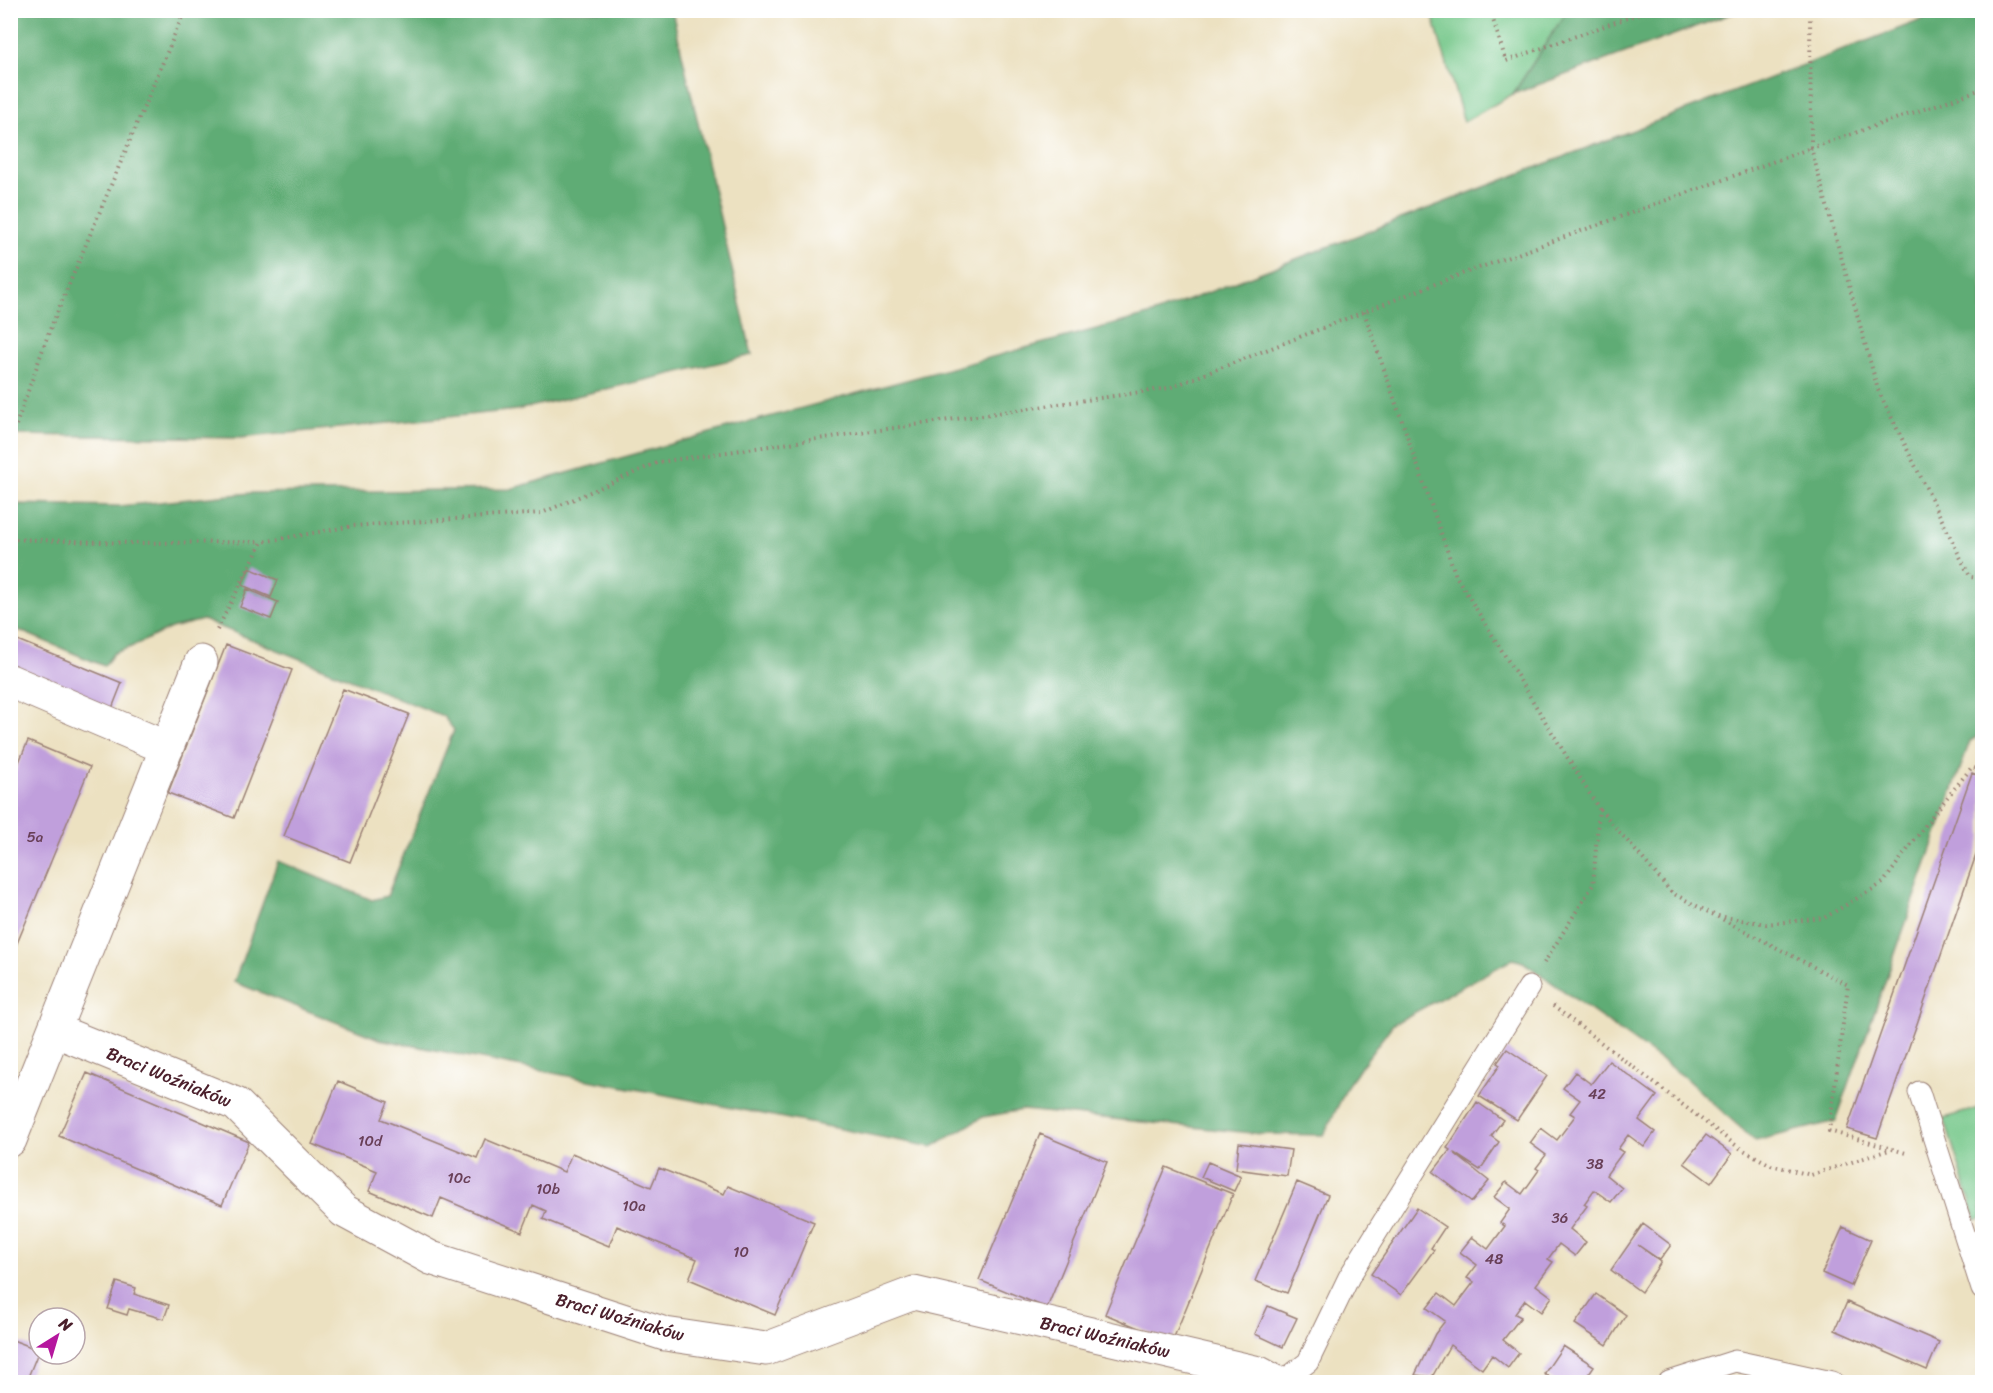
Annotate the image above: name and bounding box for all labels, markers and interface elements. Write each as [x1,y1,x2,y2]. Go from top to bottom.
house number: 5a [27,824,44,850]
street label: Braci Woźniaków [101,1037,237,1117]
house number: 42 [1588,1081,1606,1107]
house number: 10d [358,1128,383,1154]
house number: 38 [1586,1151,1604,1177]
house number: 10c [447,1165,471,1191]
house number: 10b [536,1176,560,1202]
house number: 10a [622,1193,646,1219]
house number: 36 [1552,1205,1568,1231]
house number: 10 [733,1239,749,1265]
house number: 48 [1485,1246,1503,1272]
street label: Braci Woźniaków [552,1283,689,1351]
north arrow [27,1306,87,1366]
street label: Braci Woźniaków [1037,1306,1174,1368]
text: N [52,1309,80,1340]

